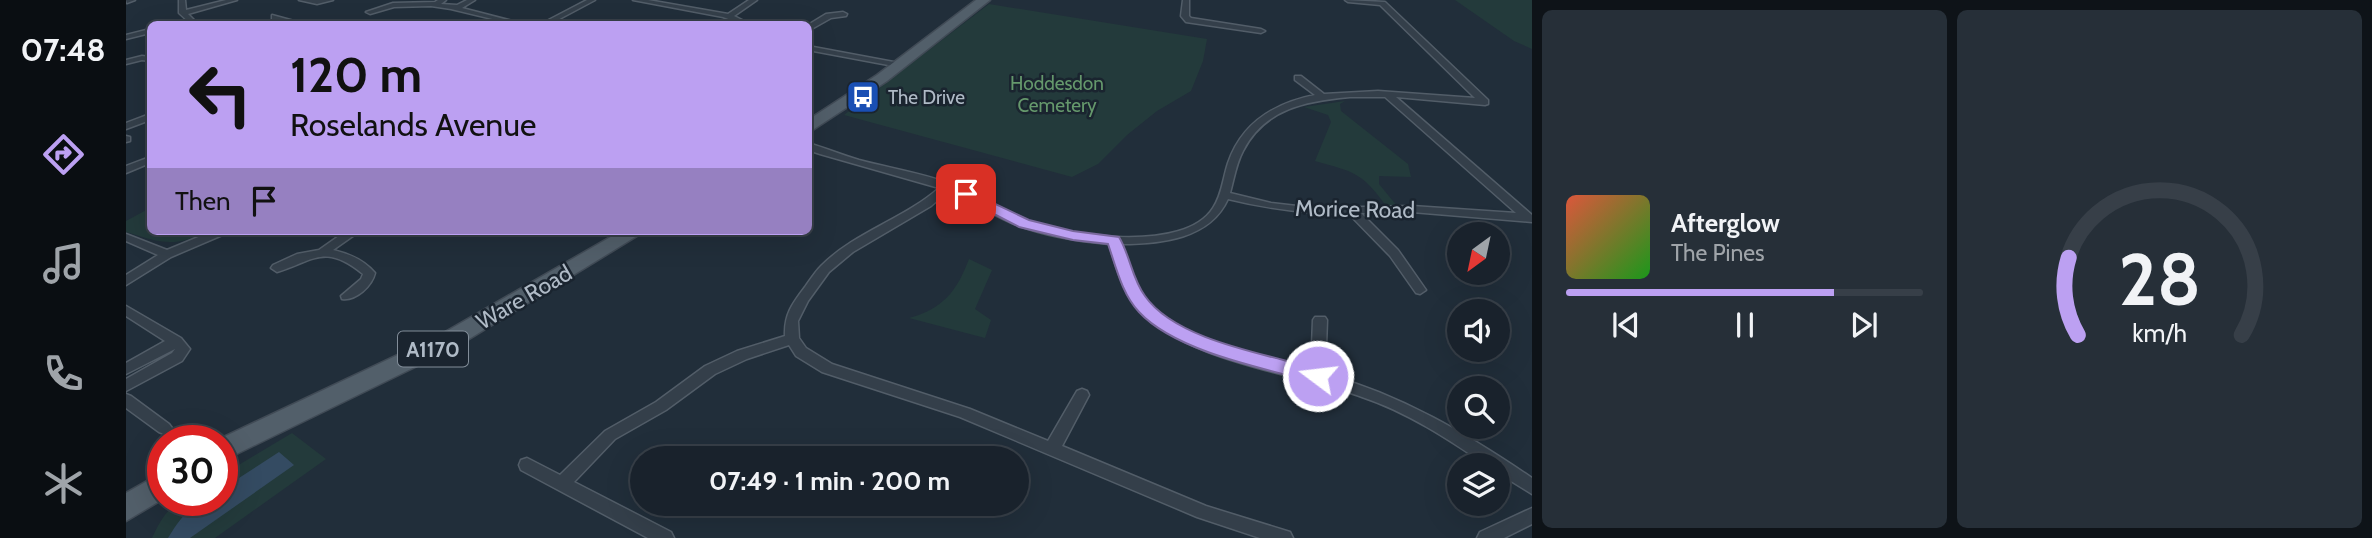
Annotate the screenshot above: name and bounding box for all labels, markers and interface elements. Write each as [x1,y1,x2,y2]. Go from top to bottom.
text: 07:48 [20,30,106,69]
text: 120 m [290,45,422,104]
icon: left [175,49,266,140]
park label: Hoddesdon Cemetery [1010,72,1104,117]
bus stop icon: The Drive [844,78,882,116]
place label: The Drive [888,86,965,109]
text: Roselands Avenue [290,105,536,144]
icon: directions [39,130,88,179]
pin [936,164,996,224]
icon: arrive [947,175,985,213]
icon: arrive [245,182,283,220]
text: Then [175,185,231,217]
street label: Morice Road [1295,194,1415,224]
text: Afterglow [1671,207,1780,239]
north arrow [1447,222,1510,285]
map controls [1447,222,1510,516]
text: 28 [2118,235,2201,323]
icon: music [39,239,88,288]
text: The Pines [1671,239,1765,267]
street label: Ware Road [471,258,577,336]
button: sound [1447,299,1510,362]
icon: previous [1607,306,1645,344]
icon: pause [1726,306,1764,344]
icon: next [1845,306,1883,344]
text: km/h [2132,318,2187,348]
road number: A1170 [398,332,468,366]
position arrow [1281,339,1355,413]
icon: phone [39,349,88,398]
button: search [1447,376,1510,439]
speed limit sign: 30 [147,425,238,516]
button: layers [1447,453,1510,516]
icon: climate [39,459,88,508]
text: 07:49 · 1 min · 200 m [709,465,950,497]

